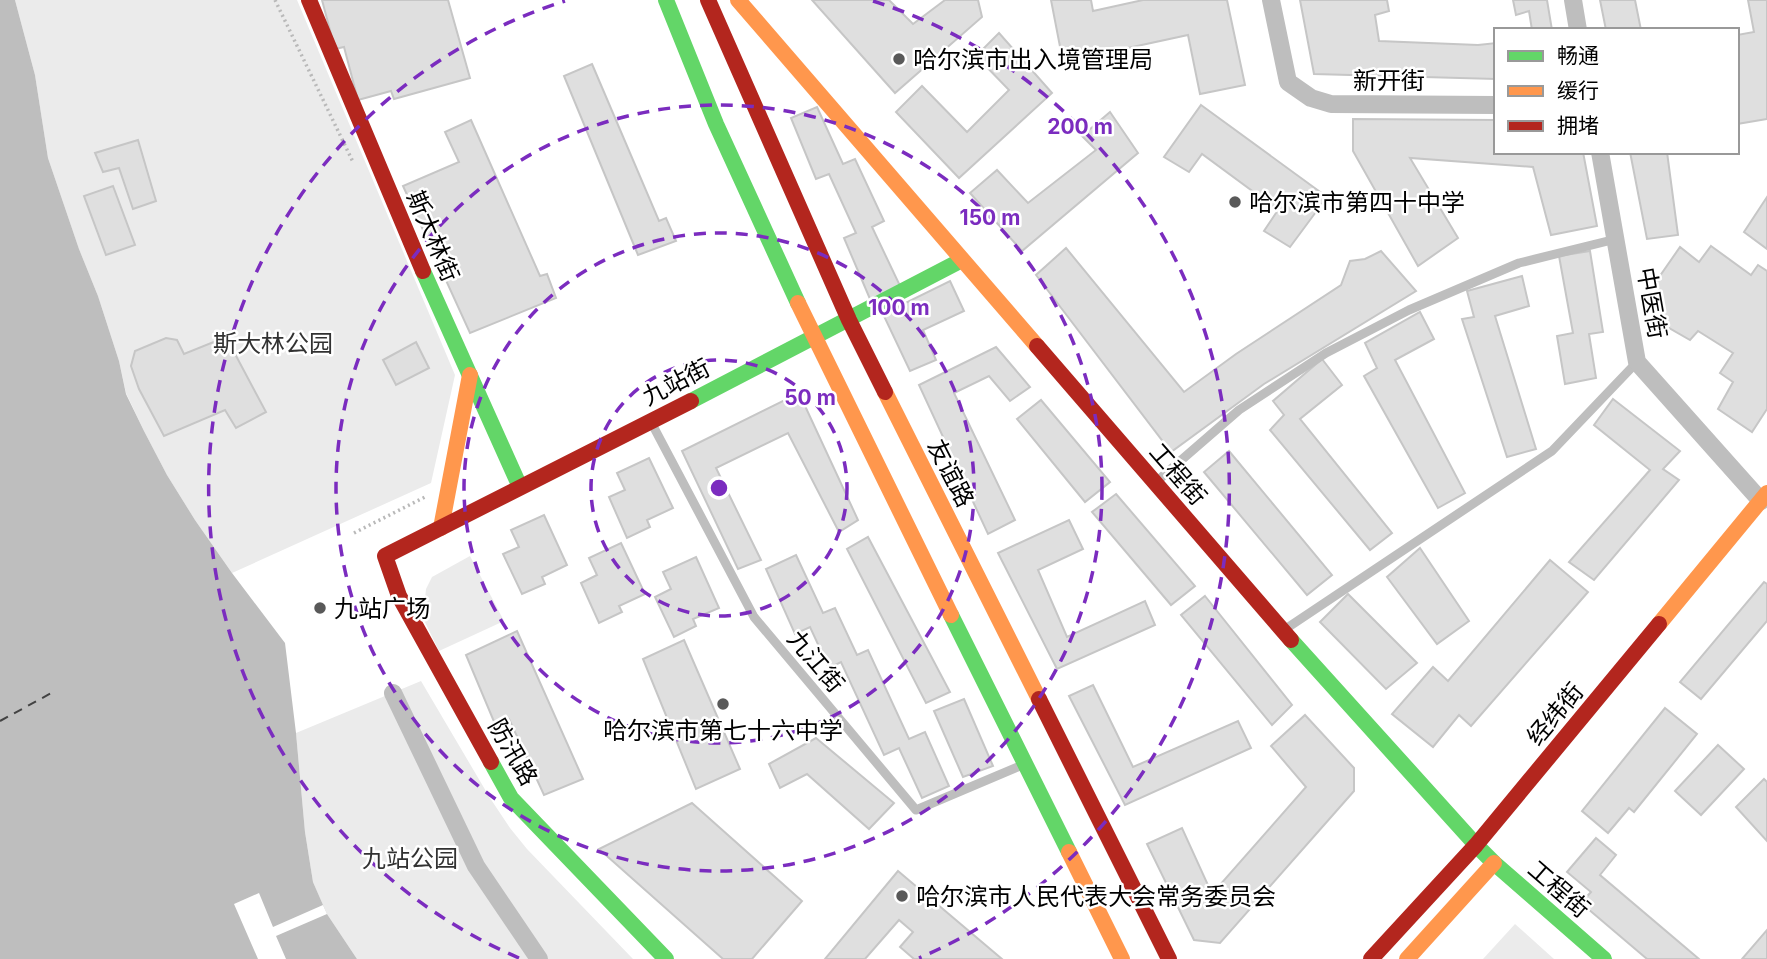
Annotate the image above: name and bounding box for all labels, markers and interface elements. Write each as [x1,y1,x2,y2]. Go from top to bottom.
legend [1494,28,1739,154]
text: 畅通 [1557,43,1599,68]
place label: 哈尔滨市出入境管理局 [913,45,1153,74]
marker: 哈尔滨市出入境管理局 [891,51,907,67]
street label: 新开街 [1353,66,1425,95]
text: 缓行 [1557,78,1599,103]
text: 拥堵 [1557,113,1599,138]
text: 200 m [1047,114,1113,139]
street label: 斯大林街 [401,186,465,286]
place label: 哈尔滨市第四十中学 [1249,188,1465,217]
marker: 哈尔滨市第四十中学 [1227,194,1243,210]
text: 150 m [960,205,1020,230]
street label: 中医街 [1631,265,1673,341]
text: 100 m [868,295,930,320]
park label: 斯大林公园 [213,329,333,358]
street label: 九站街 [637,353,715,411]
text: 50 m [784,385,836,410]
street label: 友谊路 [922,434,980,512]
street label: 工程街 [1143,437,1213,511]
centre of rings [707,476,731,500]
place label: 九站广场 [334,594,430,623]
marker: 九站广场 [312,600,328,616]
street label: 九江街 [782,624,850,698]
street label: 经纬街 [1521,677,1589,751]
marker: 哈尔滨市第七十六中学 [715,696,731,712]
street label: 防汛路 [482,714,544,790]
place label: 哈尔滨市第七十六中学 [603,716,843,745]
park label: 九站公园 [362,844,458,873]
street label: 工程街 [1522,854,1596,924]
place label: 哈尔滨市人民代表大会常务委员会 [916,882,1276,911]
marker: 哈尔滨市人民代表大会常务委员会 [894,888,910,904]

